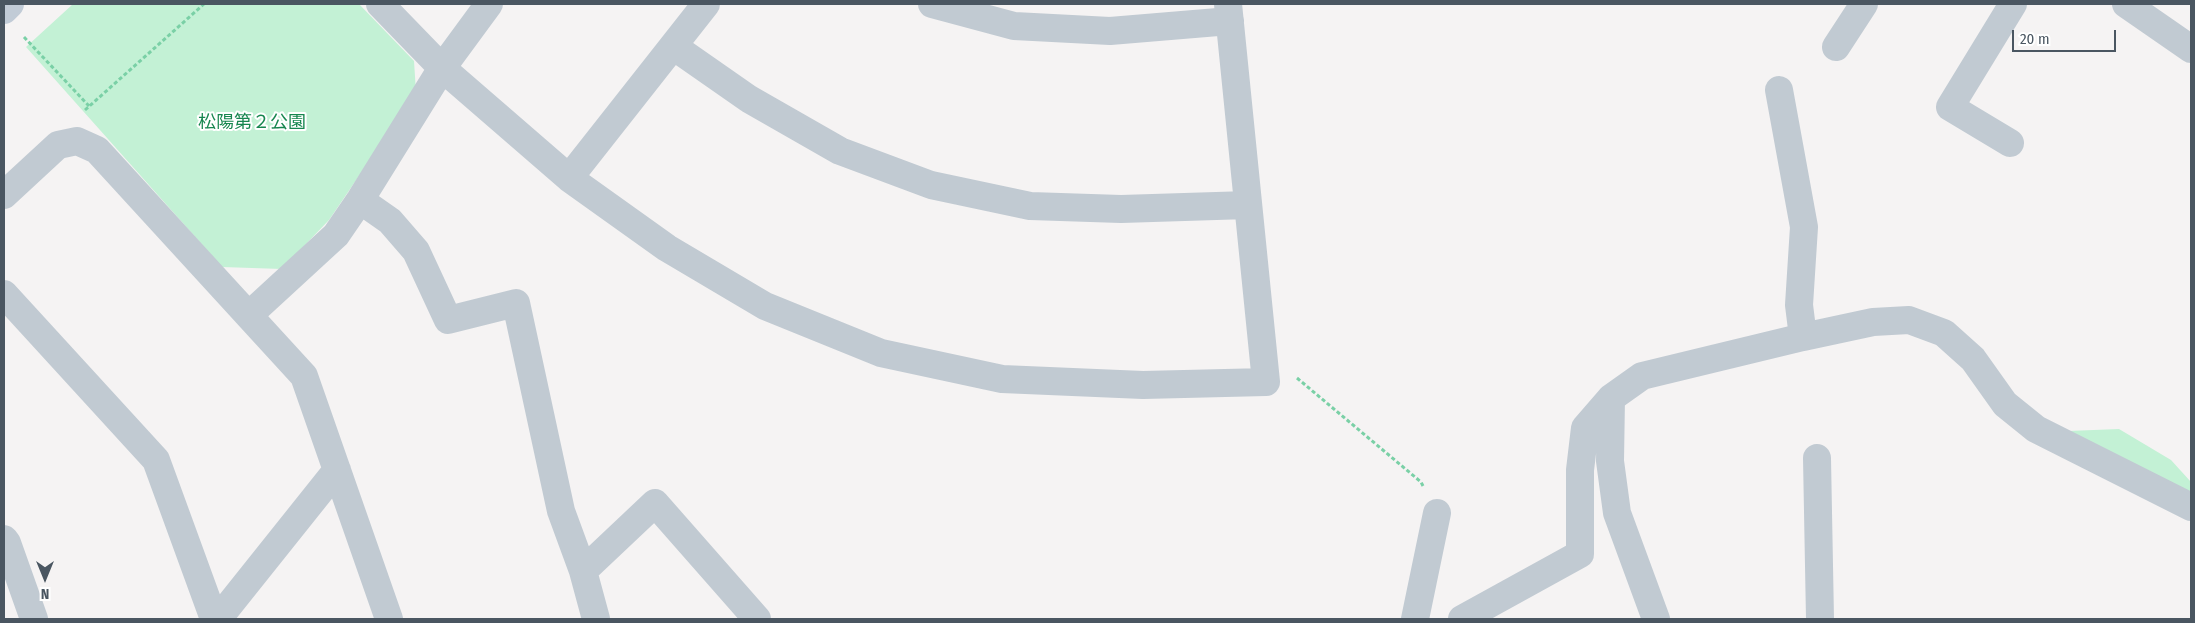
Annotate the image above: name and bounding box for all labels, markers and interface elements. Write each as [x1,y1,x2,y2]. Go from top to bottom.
scale bar [2015,20,2119,52]
text: 20 m [2020,30,2050,48]
park label: 松陽第２公園 [198,112,306,134]
north arrow [20,553,70,603]
text: N [41,585,49,602]

